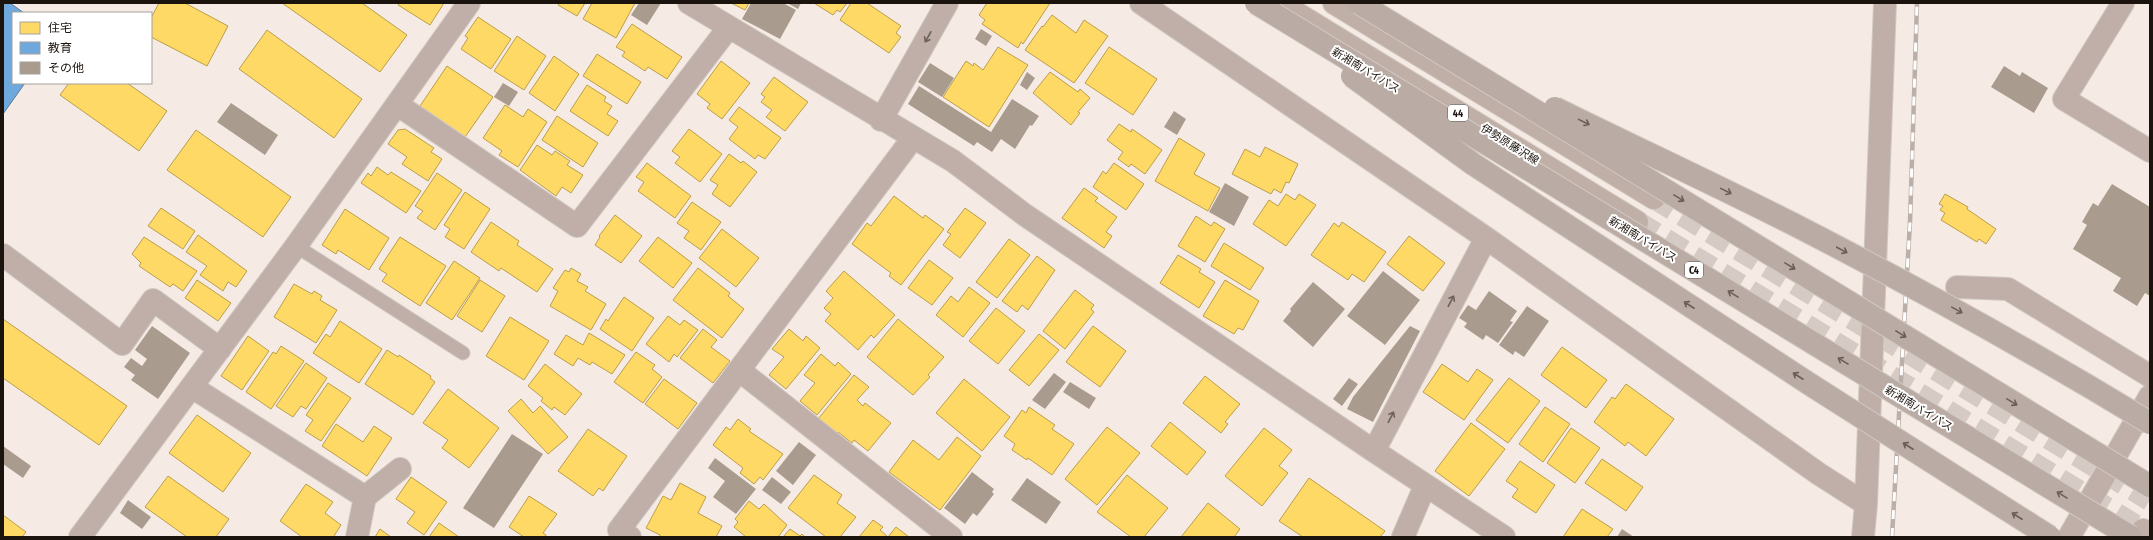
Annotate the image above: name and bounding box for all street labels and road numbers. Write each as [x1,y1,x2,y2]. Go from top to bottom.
street label: 新湘南バイパス [1329,45,1402,96]
road number: 44 [1448,105,1468,121]
street label: 伊勢原藤沢線 [1478,121,1541,167]
street label: 新湘南バイパス [1606,214,1679,265]
road number: C4 [1685,262,1703,278]
street label: 新湘南バイパス [1882,383,1955,434]

